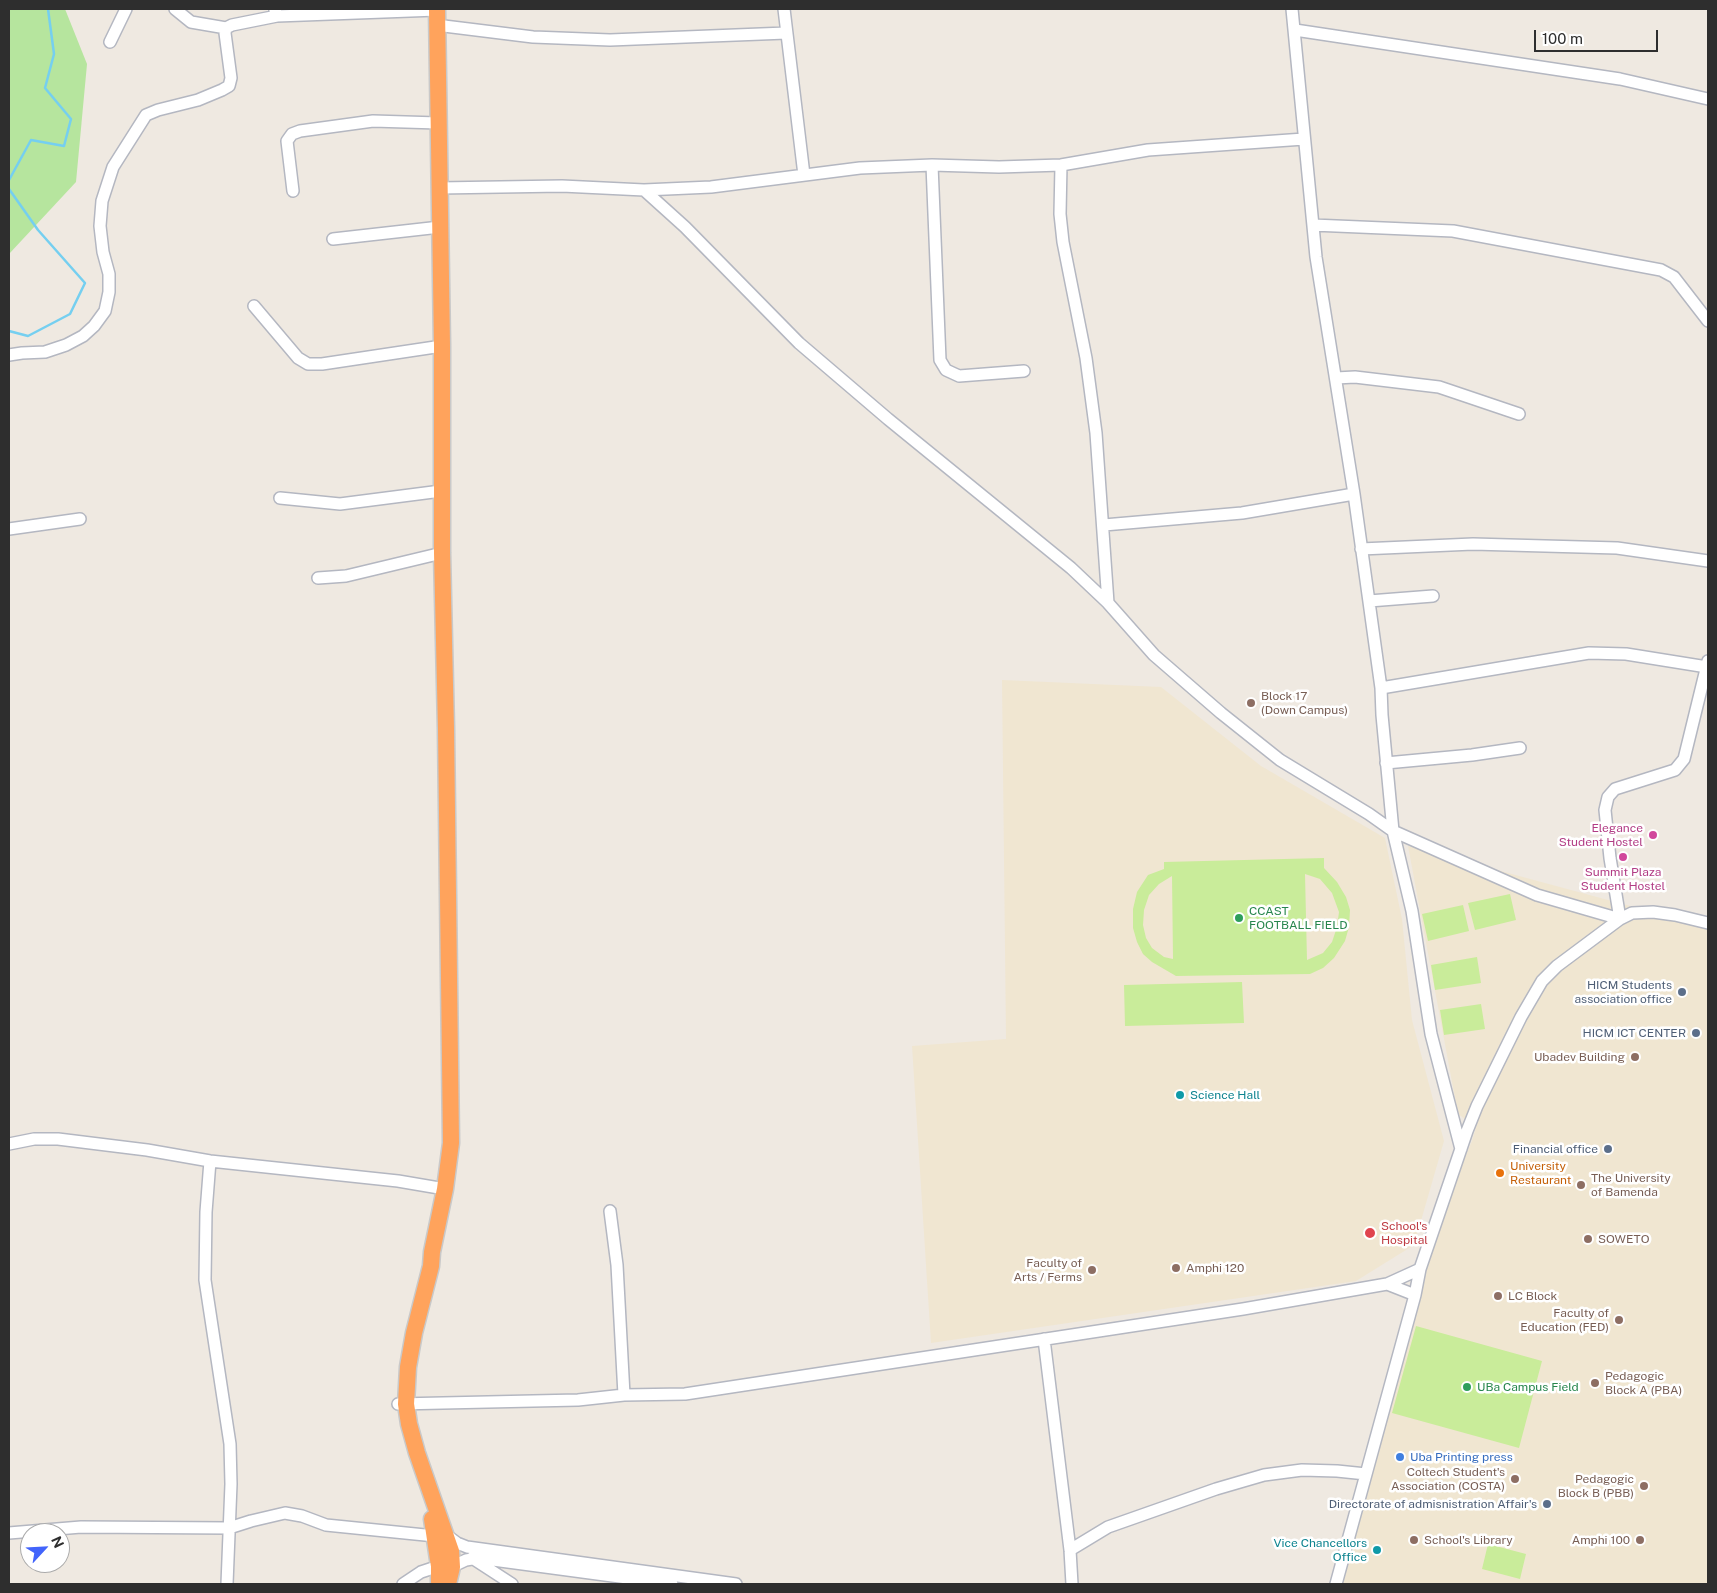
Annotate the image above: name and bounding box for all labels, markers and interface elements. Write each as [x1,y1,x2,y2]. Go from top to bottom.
scale bar [1537,20,1661,52]
text: 100 m [1542,30,1583,47]
place label: Block 17 (Down Campus) [1261,689,1348,717]
marker: Block 17 (Down Campus) [1245,697,1257,709]
place label: Elegance Student Hostel [1559,821,1643,849]
marker: Elegance Student Hostel [1647,829,1659,841]
marker: Summit Plaza Student Hostel [1617,851,1629,863]
place label: Summit Plaza Student Hostel [1581,865,1665,893]
place label: CCAST FOOTBALL FIELD [1249,904,1348,932]
marker: CCAST FOOTBALL FIELD [1233,912,1245,924]
place label: HICM Students association office [1575,978,1672,1006]
marker: HICM Students association office [1676,986,1688,998]
place label: HICM ICT CENTER [1583,1026,1686,1040]
marker: HICM ICT CENTER [1690,1027,1702,1039]
place label: Ubadev Building [1534,1050,1625,1064]
marker: Ubadev Building [1629,1051,1641,1063]
place label: Science Hall [1190,1088,1260,1102]
marker: Science Hall [1174,1089,1186,1101]
place label: Financial office [1513,1142,1598,1156]
marker: Financial office [1602,1143,1614,1155]
place label: University Restaurant [1510,1159,1571,1187]
marker: University Restaurant [1494,1167,1506,1179]
place label: The University of Bamenda [1591,1171,1671,1199]
marker: The University of Bamenda [1575,1179,1587,1191]
place label: School's Hospital [1381,1219,1428,1247]
marker: School's Hospital [1363,1226,1377,1240]
place label: SOWETO [1598,1232,1649,1246]
marker: SOWETO [1582,1233,1594,1245]
place label: Faculty of Arts / Ferms [1013,1256,1082,1284]
place label: Amphi 120 [1186,1261,1244,1275]
marker: Amphi 120 [1170,1262,1182,1274]
marker: Faculty of Arts / Ferms [1086,1264,1098,1276]
place label: LC Block [1508,1289,1557,1303]
marker: LC Block [1492,1290,1504,1302]
place label: Faculty of Education (FED) [1520,1306,1609,1334]
marker: Faculty of Education (FED) [1613,1314,1625,1326]
place label: Pedagogic Block A (PBA) [1605,1369,1682,1397]
marker: Pedagogic Block A (PBA) [1589,1377,1601,1389]
place label: UBa Campus Field [1477,1380,1579,1394]
marker: UBa Campus Field [1461,1381,1473,1393]
place label: Uba Printing press [1410,1450,1513,1464]
marker: Uba Printing press [1394,1451,1406,1463]
place label: Coltech Student's Association (COSTA) [1391,1465,1505,1493]
place label: Pedagogic Block B (PBB) [1558,1472,1634,1500]
marker: Coltech Student's Association (COSTA) [1509,1473,1521,1485]
marker: Pedagogic Block B (PBB) [1638,1480,1650,1492]
place label: Directorate of admisnistration Affair's [1329,1497,1537,1511]
marker: Directorate of admisnistration Affair's [1541,1498,1553,1510]
north arrow [20,1523,70,1573]
place label: School's Library [1424,1533,1513,1547]
place label: Amphi 100 [1572,1533,1630,1547]
text: N [48,1534,67,1550]
marker: School's Library [1408,1534,1420,1546]
marker: Amphi 100 [1634,1534,1646,1546]
place label: Vice Chancellors Office [1273,1536,1367,1564]
marker: Vice Chancellors Office [1371,1544,1383,1556]

